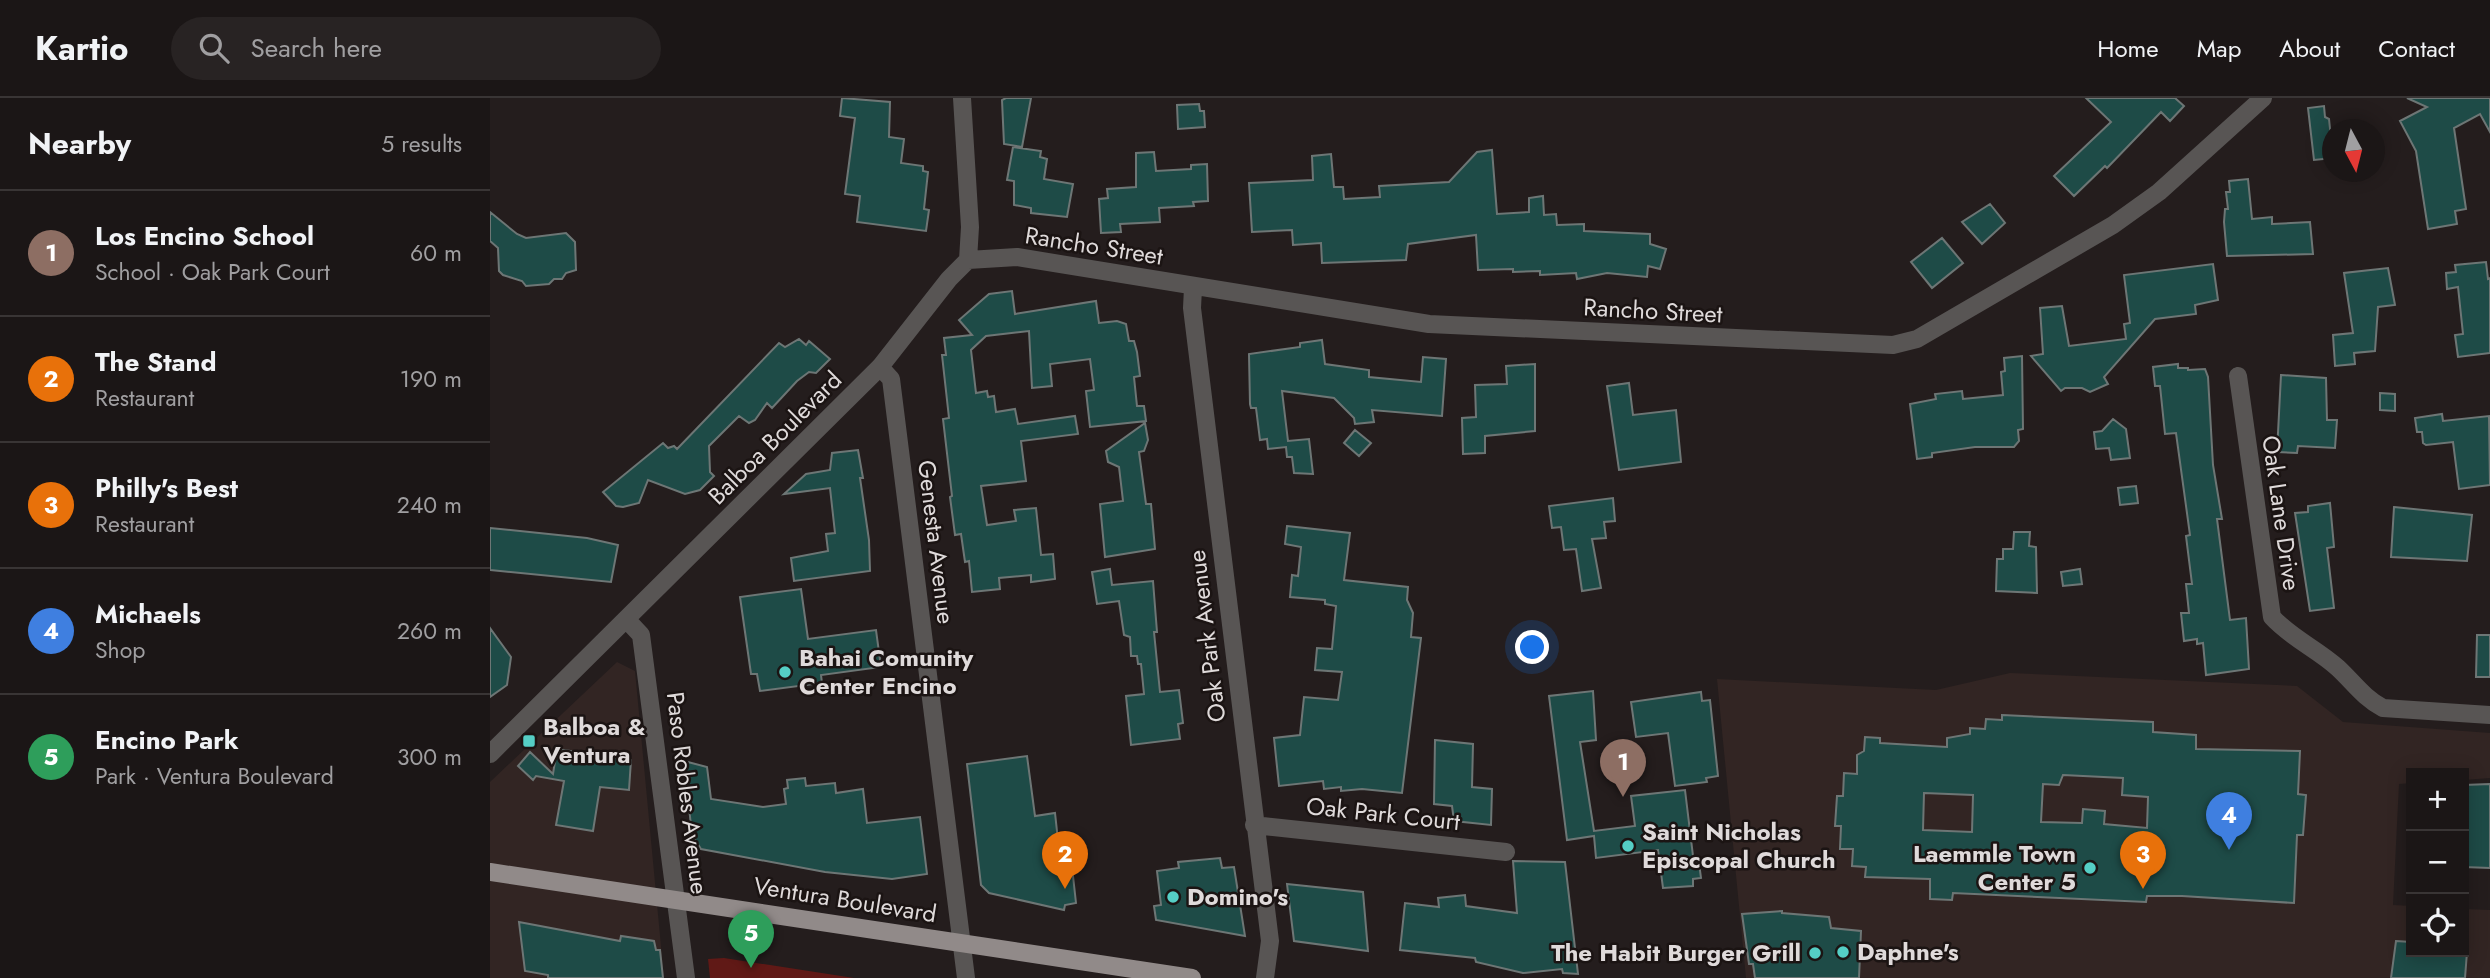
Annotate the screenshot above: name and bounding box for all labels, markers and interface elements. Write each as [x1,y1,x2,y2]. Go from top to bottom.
search box [171,17,661,80]
text: Kartio [35,25,129,72]
icon: search [195,29,233,67]
text: Search here [251,29,382,67]
text: Home [2097,31,2159,66]
text: Map [2197,31,2241,66]
text: About [2279,31,2340,66]
text: Contact [2378,31,2455,66]
north arrow [2322,119,2385,182]
text: Nearby [28,122,131,165]
text: 5 results [381,127,462,161]
text: Los Encino School [95,217,314,255]
street label: Rancho Street [1023,217,1166,274]
text: 1 [45,236,57,270]
text: 60 m [410,236,462,270]
text: School · Oak Park Court [95,255,330,289]
street label: Rancho Street [1583,289,1724,332]
text: The Stand [95,343,217,381]
text: 2 [43,362,59,396]
text: 190 m [400,362,462,396]
street label: Balboa Boulevard [700,363,849,512]
text: Restaurant [95,381,194,415]
street label: Oak Lane Drive [2253,433,2310,593]
street label: Genesta Avenue [909,458,964,626]
text: Philly's Best [95,469,238,507]
text: 3 [44,488,58,522]
text: 240 m [397,488,462,522]
text: Restaurant [95,507,194,541]
street label: Oak Park Avenue [1179,548,1234,724]
text: Michaels [95,595,201,633]
text: 4 [43,614,59,648]
text: 260 m [397,614,462,648]
your location [1515,630,1549,664]
text: Shop [95,633,145,667]
place label: Bahai Comunity Center Encino [799,640,974,703]
marker: Bahai Comunity Center Encino [777,664,793,680]
street label: Paso Robles Avenue [658,690,717,896]
place label: Balboa & Ventura [542,709,646,772]
text: Encino Park [95,721,239,759]
marker: Balboa & Ventura [521,733,537,749]
pin: 1 [1600,739,1646,797]
text: 5 [44,740,58,774]
text: 300 m [397,740,462,774]
text: Park · Ventura Boulevard [95,759,334,793]
map controls [2406,768,2469,957]
button: + [2406,768,2469,831]
street label: Oak Park Court [1304,788,1462,839]
pin: 4 [2206,792,2252,850]
place label: Saint Nicholas Episcopal Church [1642,814,1836,877]
pin: 2 [1042,831,1088,889]
pin: 3 [2120,831,2166,889]
button: − [2406,831,2469,894]
place label: Laemmle Town Center 5 [1913,836,2076,899]
marker: Saint Nicholas Episcopal Church [1620,838,1636,854]
marker: Laemmle Town Center 5 [2082,860,2098,876]
street label: Ventura Boulevard [751,868,939,931]
place label: Domino's [1187,879,1288,914]
marker: Domino's [1165,889,1181,905]
button: locate [2406,894,2469,957]
pin: 5 [728,910,774,968]
place label: Daphne's [1857,934,1959,969]
place label: The Habit Burger Grill [1551,935,1801,970]
marker: Daphne's [1835,944,1851,960]
marker: The Habit Burger Grill [1807,945,1823,961]

